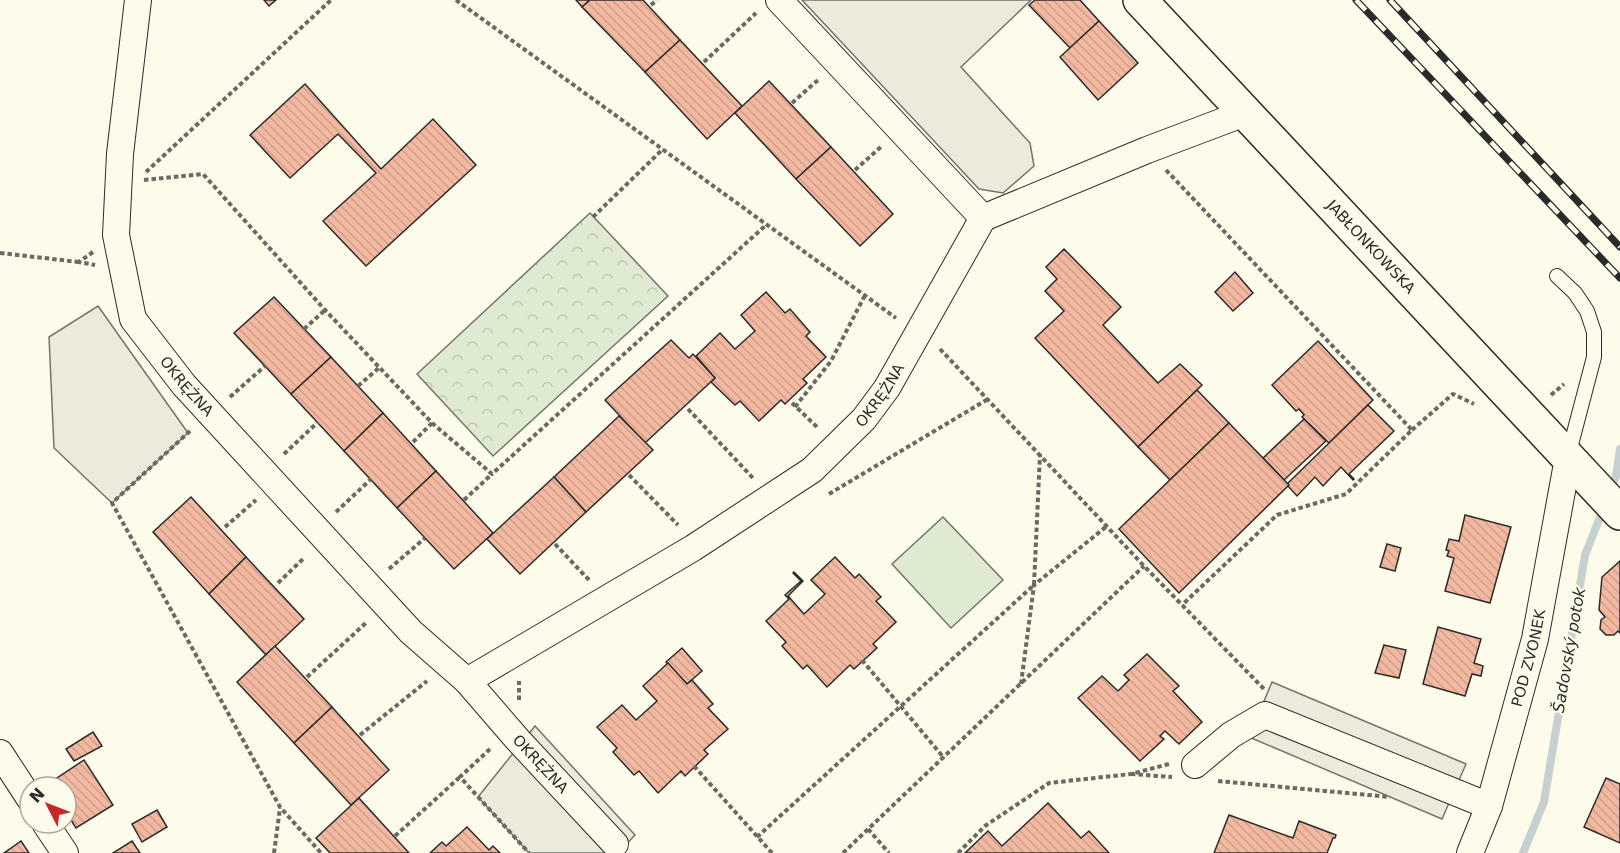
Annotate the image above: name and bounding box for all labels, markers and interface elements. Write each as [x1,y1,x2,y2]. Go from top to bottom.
street label: JABŁONKOWSKA [1322,196,1419,298]
street label: OKRĘŻNA [156,353,218,421]
street label: OKRĘŻNA [852,360,908,431]
water label: Šadovský potok [1549,585,1589,714]
street label: POD ZVONEK [1508,607,1549,709]
street label: OKRĘŻNA [509,731,573,798]
north arrow [18,775,78,835]
text: N [26,784,49,807]

